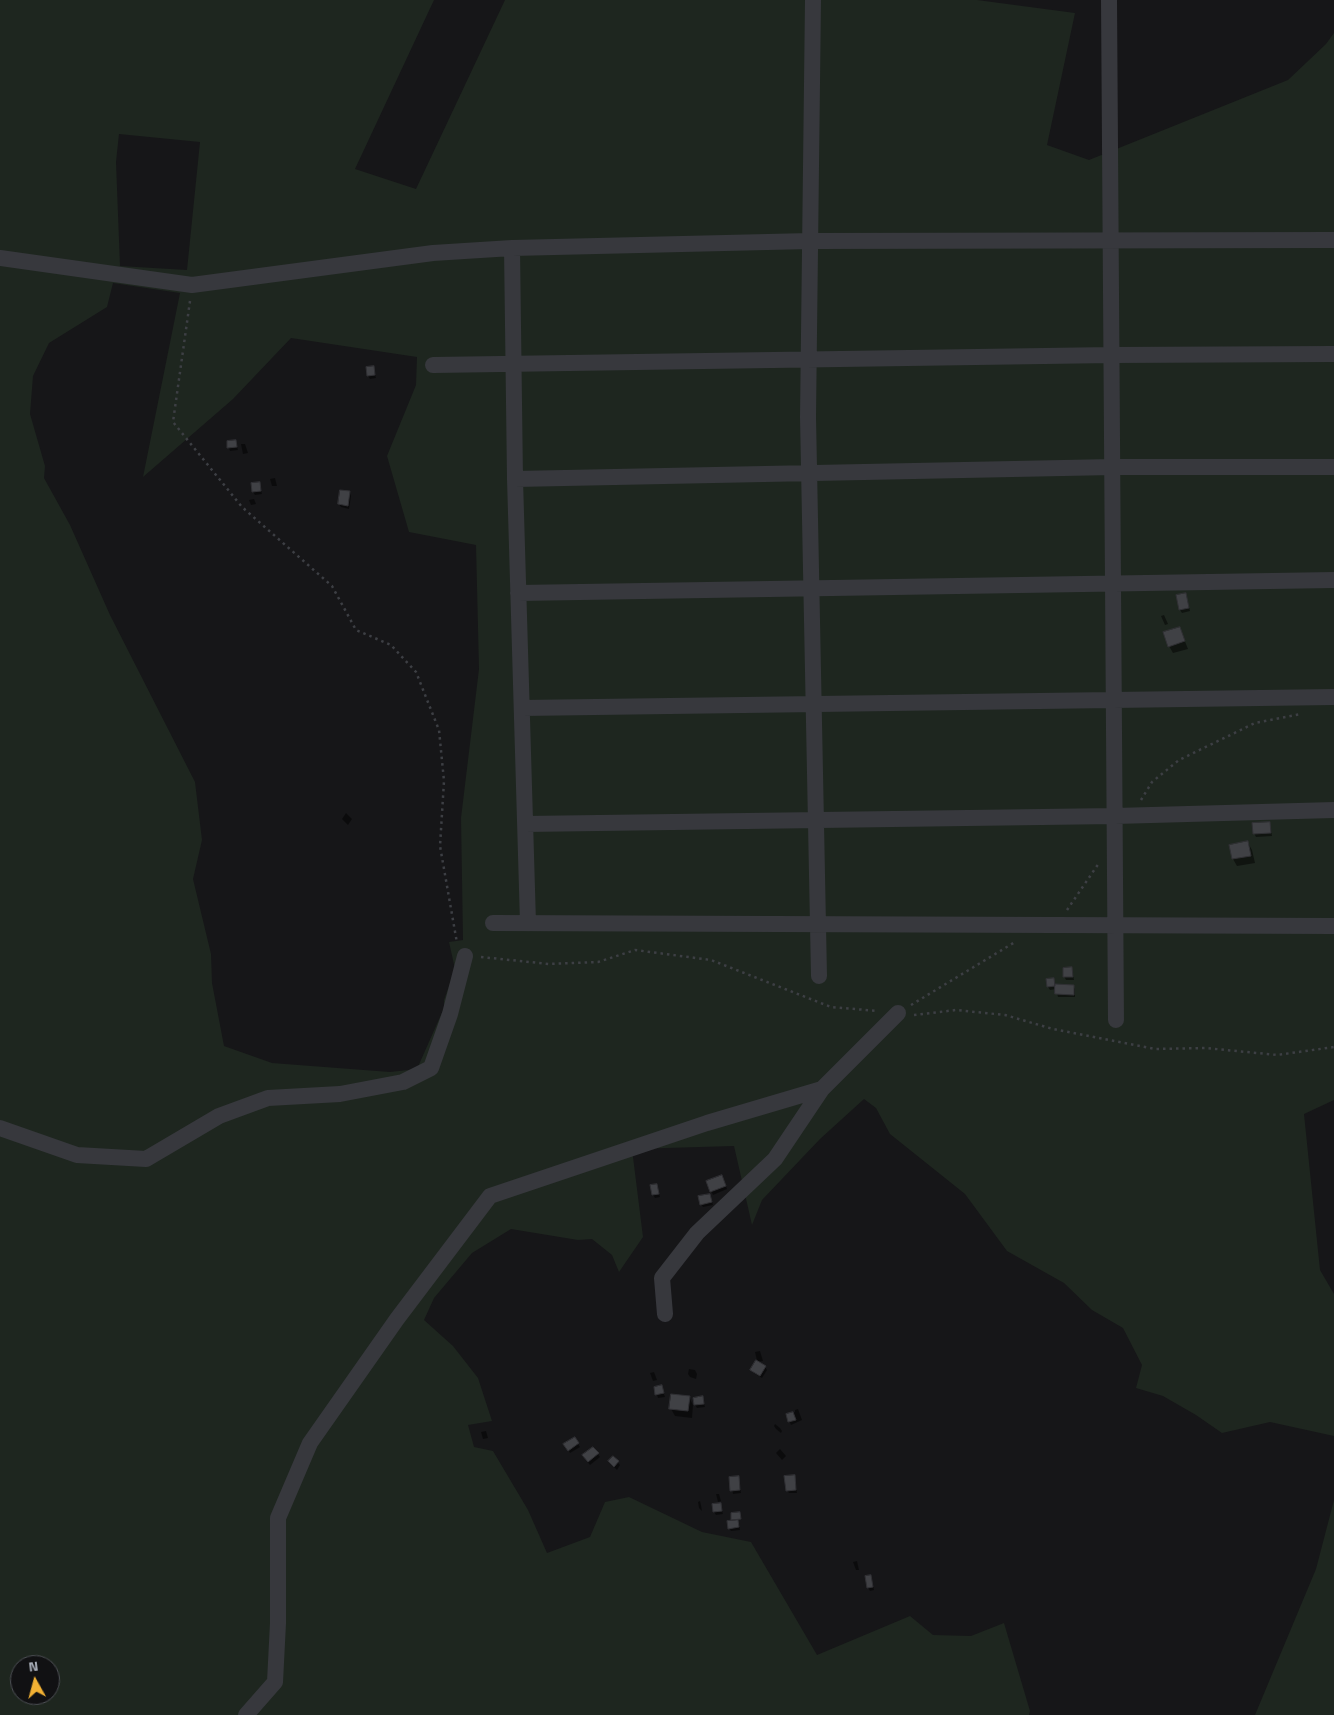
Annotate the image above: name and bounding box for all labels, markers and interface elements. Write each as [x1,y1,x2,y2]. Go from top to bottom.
north arrow [10,1655,60,1705]
text: N [27,1655,39,1677]

